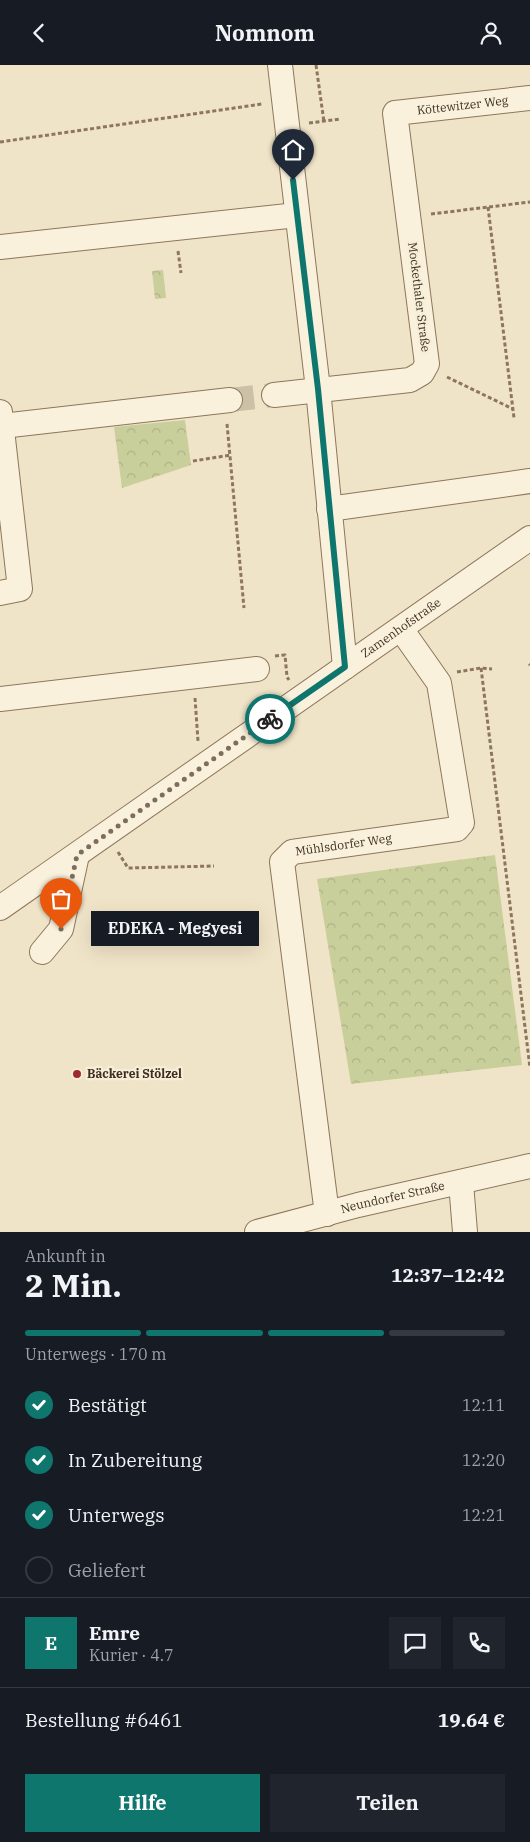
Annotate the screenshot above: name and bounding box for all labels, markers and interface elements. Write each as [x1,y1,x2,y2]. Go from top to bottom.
text: Nomnom [215,18,315,47]
icon: back [25,19,53,47]
icon: person [477,19,505,47]
street label: Köttewitzer Weg [416,92,509,118]
pin [272,129,314,180]
icon: home [279,136,307,164]
street label: Mockethaler Straße [405,241,434,353]
street label: Zamenhofstraße [358,595,444,661]
courier [245,694,295,744]
icon: bike [256,705,284,733]
street label: Mühlsdorfer Weg [294,830,393,858]
pin [40,878,82,929]
icon: bag [47,885,75,913]
callout: EDEKA - Megyesi [91,911,258,947]
text: EDEKA - Megyesi [108,918,242,938]
place label: Bäckerei Stölzel [87,1066,182,1081]
marker: Bäckerei Stölzel [71,1068,83,1080]
street label: Neundorfer Straße [339,1178,446,1216]
text: Ankunft in [25,1246,106,1266]
text: 12:37–12:42 [391,1263,505,1287]
text: 2 Min. [25,1264,122,1306]
text: Unterwegs · 170 m [25,1344,167,1364]
icon: check [25,1391,53,1419]
text: Bestätigt [68,1393,147,1417]
text: 12:11 [462,1395,505,1415]
icon: check [25,1446,53,1474]
text: In Zubereitung [68,1448,202,1472]
text: 12:20 [462,1450,505,1470]
icon: check [25,1501,53,1529]
text: Unterwegs [68,1503,164,1527]
text: 12:21 [462,1505,505,1525]
text: Geliefert [68,1558,146,1582]
button: chat [389,1617,441,1669]
button: phone [453,1617,505,1669]
text: Emre [89,1621,140,1645]
text: E [45,1631,57,1655]
text: Kurier · 4.7 [89,1645,174,1665]
text: Bestellung #6461 [25,1708,183,1732]
text: 19.64 € [438,1708,505,1732]
button: Hilfe [25,1774,260,1832]
button: Teilen [270,1774,505,1832]

